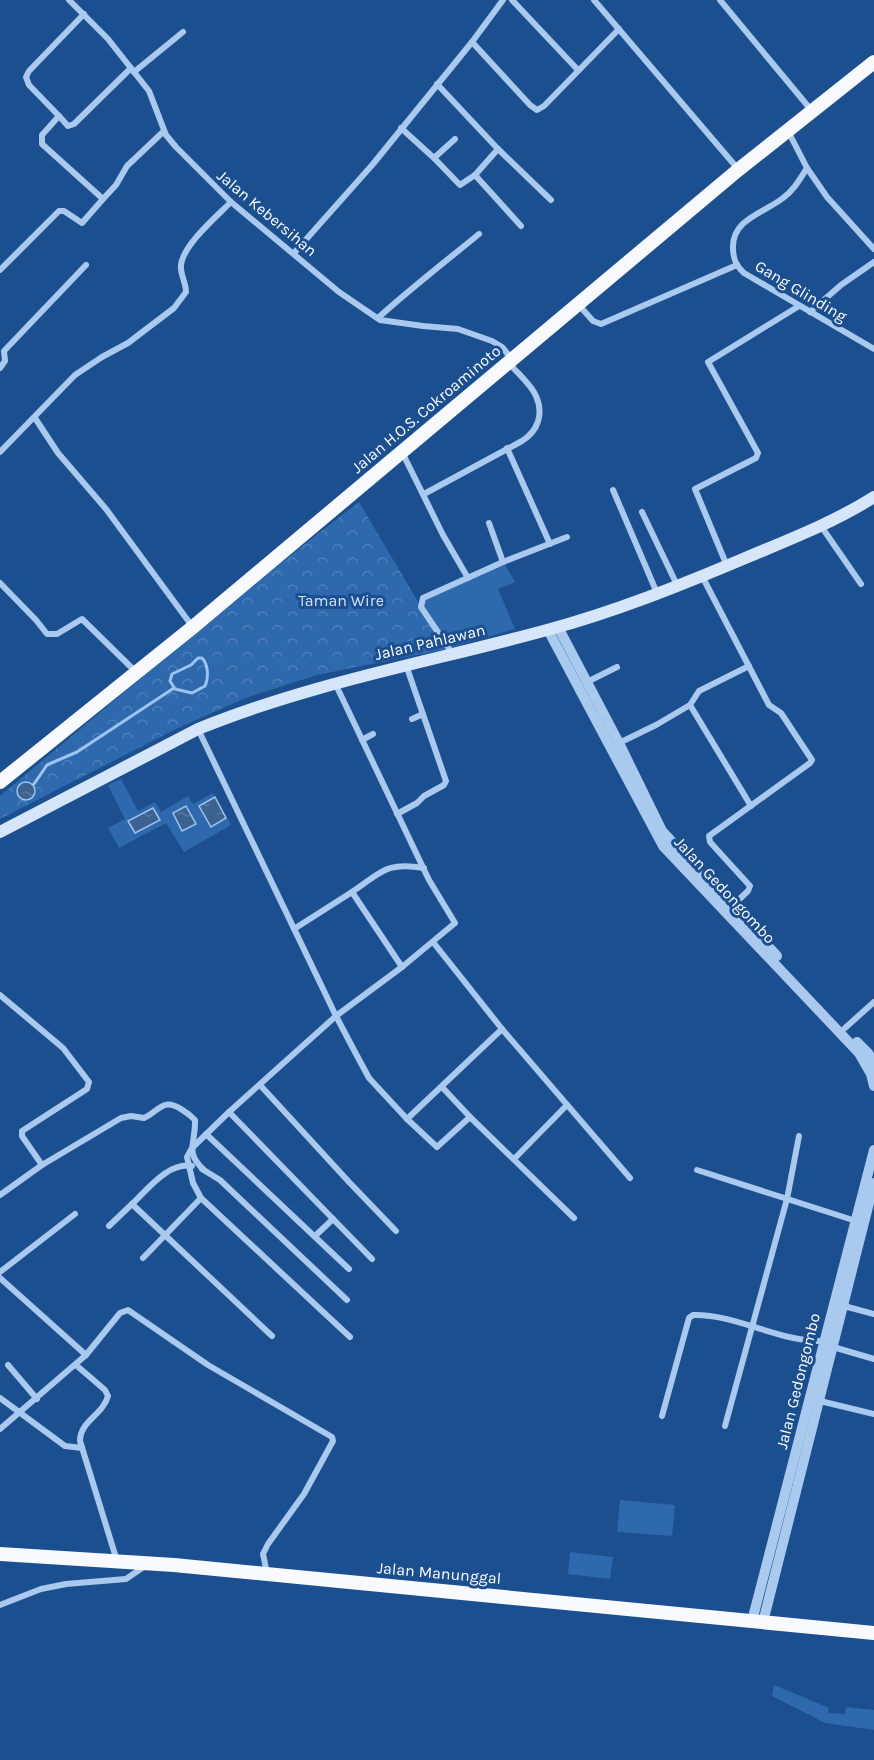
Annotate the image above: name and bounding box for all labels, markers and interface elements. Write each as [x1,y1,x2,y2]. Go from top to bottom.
street label: Jalan Kebersihan [213,166,321,260]
street label: Gang Glinding [752,256,850,326]
street label: Jalan H.O.S. Cokroaminoto [348,341,504,477]
park label: Taman Wire [298,591,384,610]
street label: Jalan Pahlawan [373,620,487,664]
street label: Jalan Gedongombo [671,833,779,947]
street label: Jalan Gedongombo [772,1311,824,1451]
street label: Jalan Manunggal [376,1558,502,1588]

